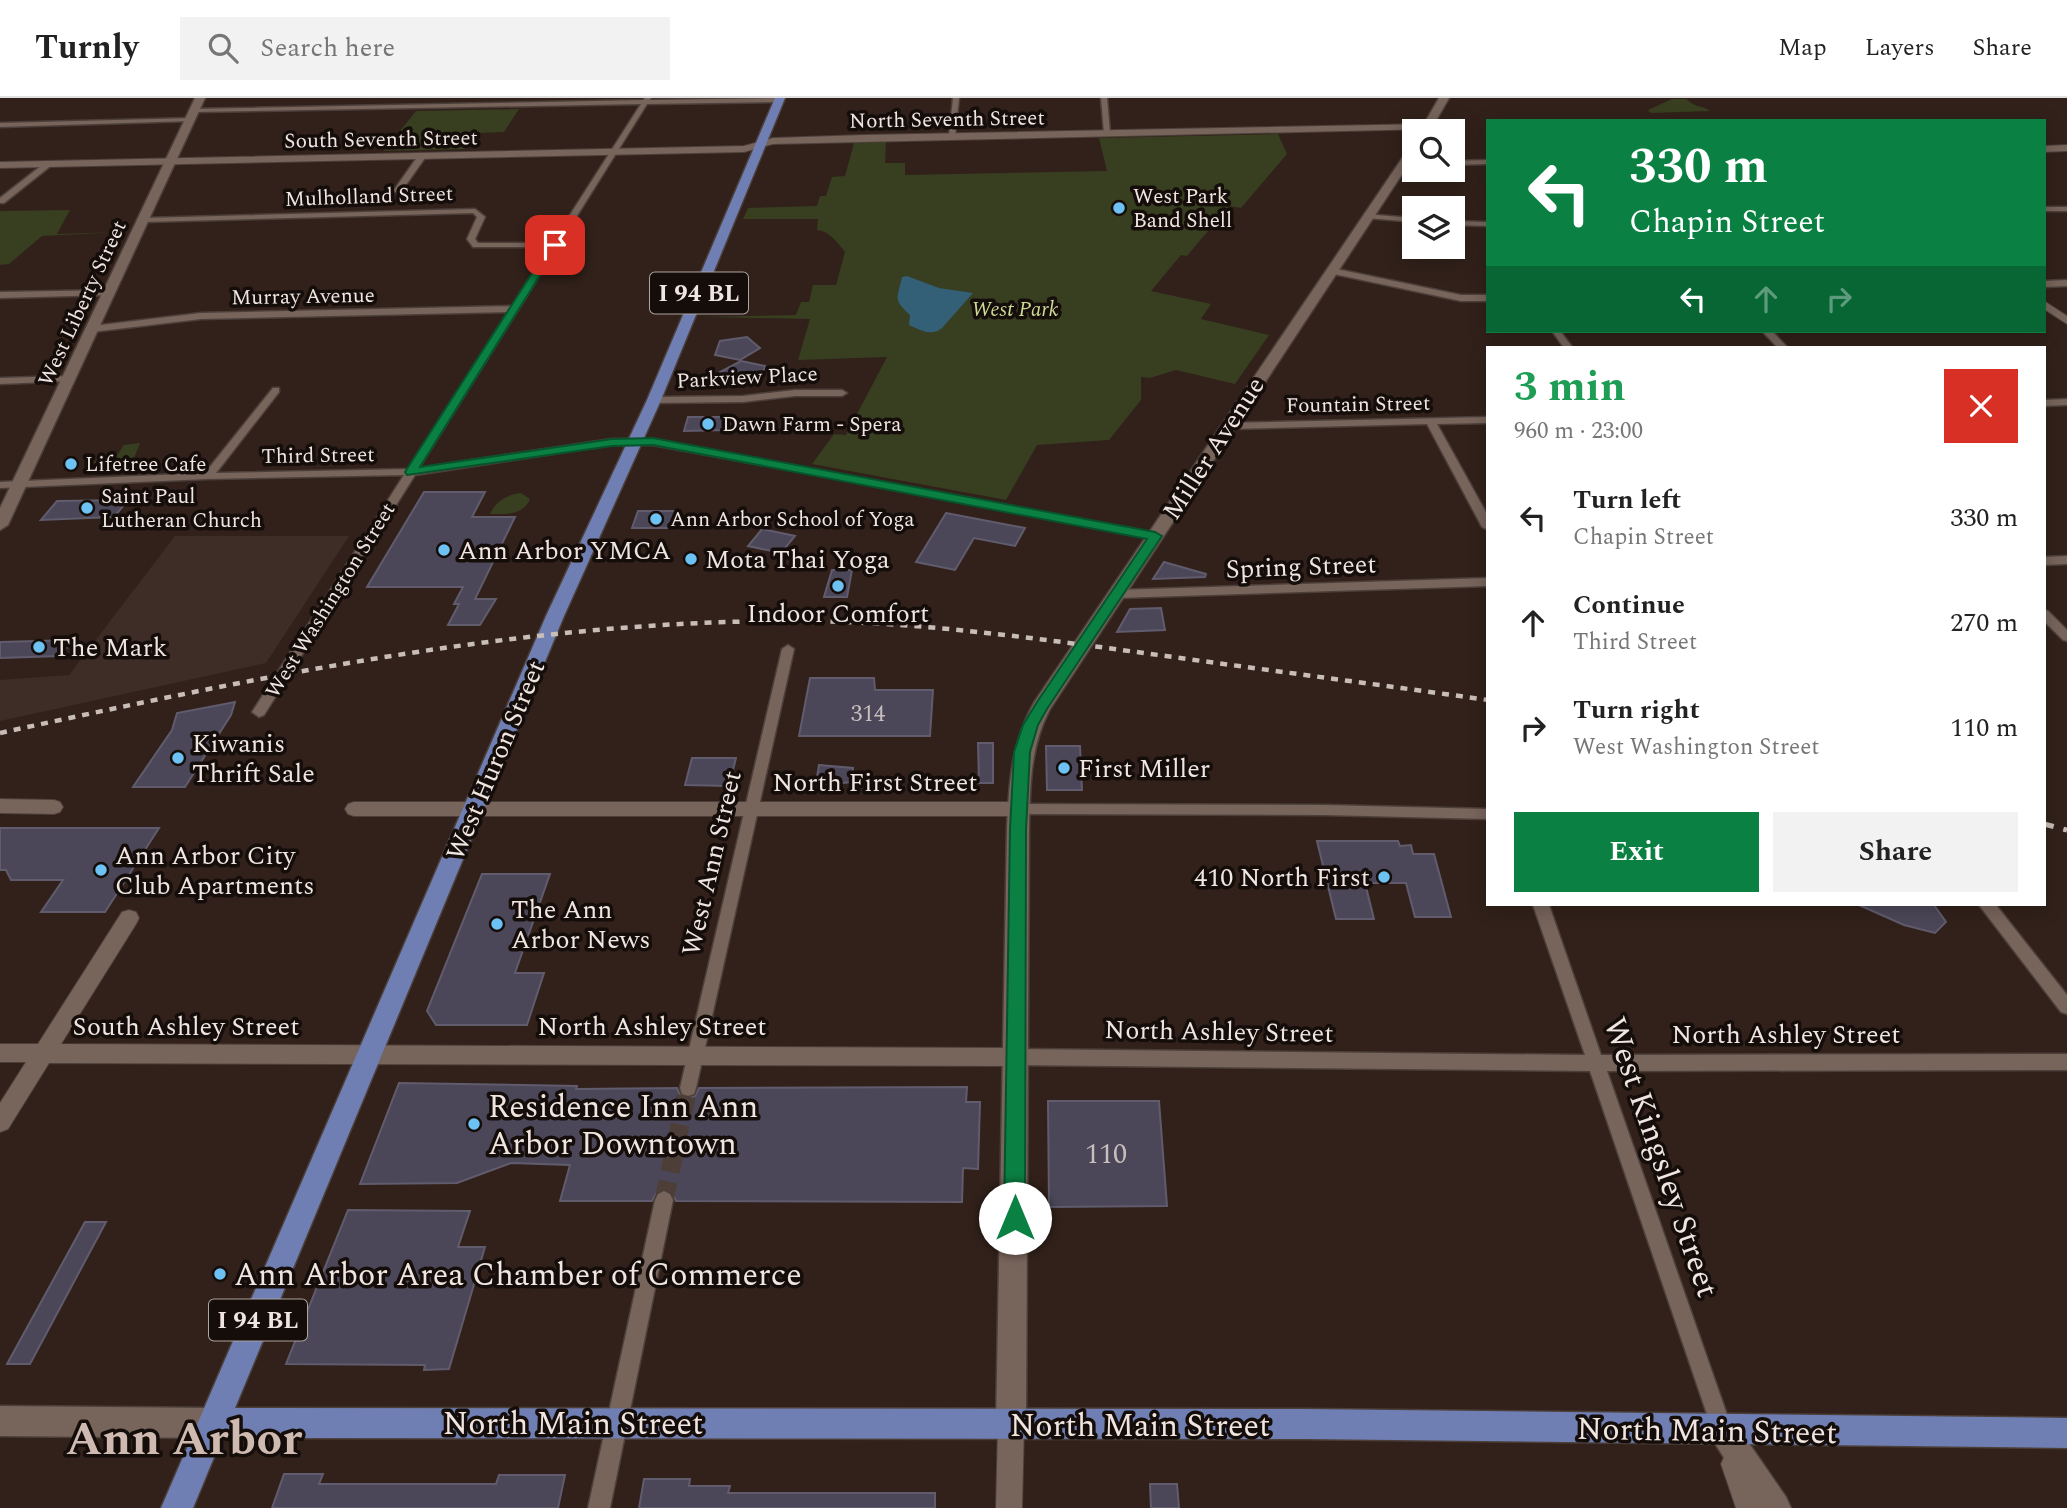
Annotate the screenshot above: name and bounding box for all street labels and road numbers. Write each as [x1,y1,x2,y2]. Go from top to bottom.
street label: North Seventh Street [849,102,1045,138]
street label: South Seventh Street [284,122,478,158]
street label: Mulholland Street [284,178,454,216]
street label: West Liberty Street [30,215,135,392]
road number: I 94 BL [650,272,748,314]
street label: Murray Avenue [231,280,375,314]
street label: Parkview Place [676,358,818,398]
street label: Miller Avenue [1153,369,1275,528]
street label: Fountain Street [1286,388,1431,422]
street label: Third Street [261,439,375,473]
street label: West Washington Street [258,497,404,704]
street label: Spring Street [1225,544,1377,590]
street label: West Huron Street [436,654,556,867]
street label: North First Street [772,763,978,803]
street label: West Ann Street [671,767,753,960]
street label: South Ashley Street [73,1007,299,1047]
street label: North Ashley Street [537,1007,767,1047]
street label: North Ashley Street [1104,1010,1334,1054]
street label: West Kingsley Street [1590,1011,1732,1304]
street label: North Ashley Street [1671,1015,1901,1055]
road number: I 94 BL [209,1300,307,1340]
street label: North Main Street [443,1400,703,1449]
street label: North Main Street [1010,1402,1270,1451]
street label: North Main Street [1576,1405,1838,1458]

